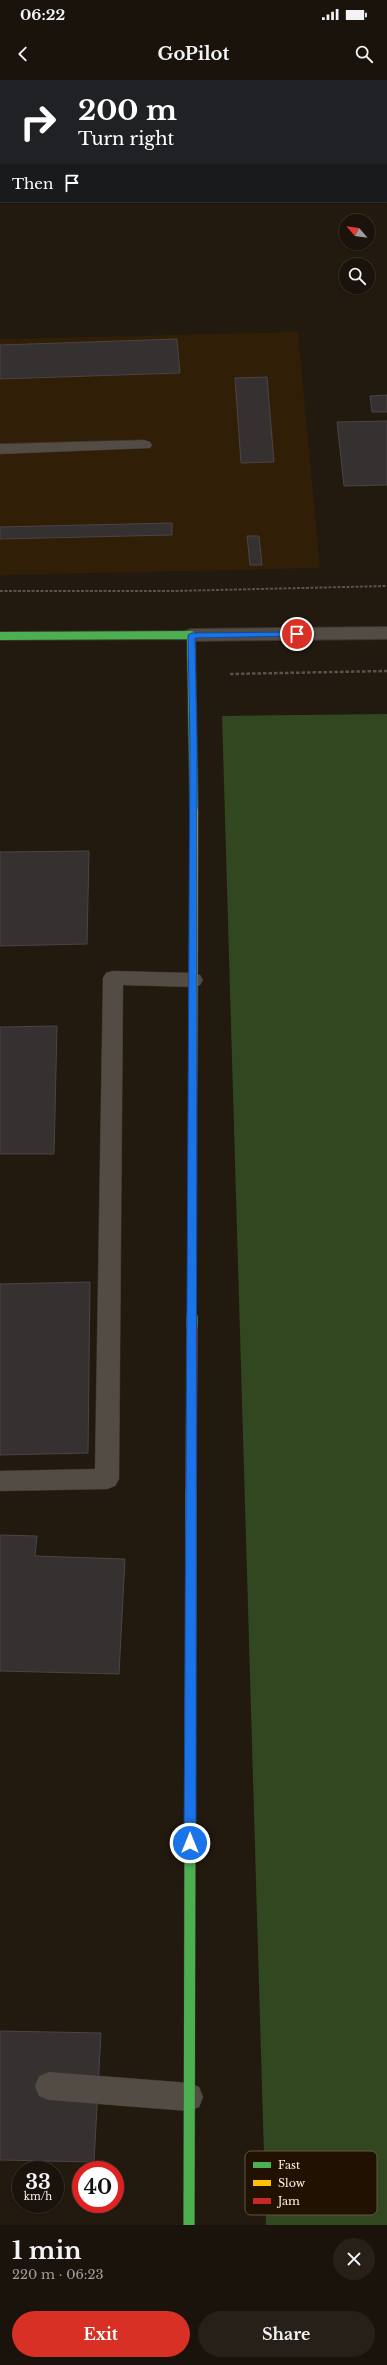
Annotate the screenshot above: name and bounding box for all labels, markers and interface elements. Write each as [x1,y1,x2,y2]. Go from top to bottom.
text: 06:22 [20,5,65,24]
icon: back [12,43,34,65]
text: GoPilot [158,43,229,65]
icon: search [353,43,375,65]
text: 200 m [78,93,177,128]
icon: right [12,96,64,148]
text: Turn right [78,128,174,150]
icon: arrive [61,172,83,194]
text: Then [12,174,53,193]
north arrow [339,214,375,250]
map controls [339,214,375,294]
button: search [339,258,375,294]
pin [280,617,314,651]
icon: arrive [286,623,308,645]
position arrow [169,1822,211,1864]
legend [245,2151,377,2215]
text: Fast [278,2158,301,2172]
speed limit sign: 40 [72,2161,124,2213]
text: 33 [25,2170,51,2194]
text: Slow [278,2176,306,2190]
text: km/h [24,2190,52,2203]
text: Jam [276,2194,300,2208]
text: 1 min [12,2236,82,2265]
button: close [333,2238,375,2280]
text: 220 m · 06:23 [12,2266,104,2283]
button: Exit [12,2311,190,2357]
button: Share [198,2311,375,2357]

